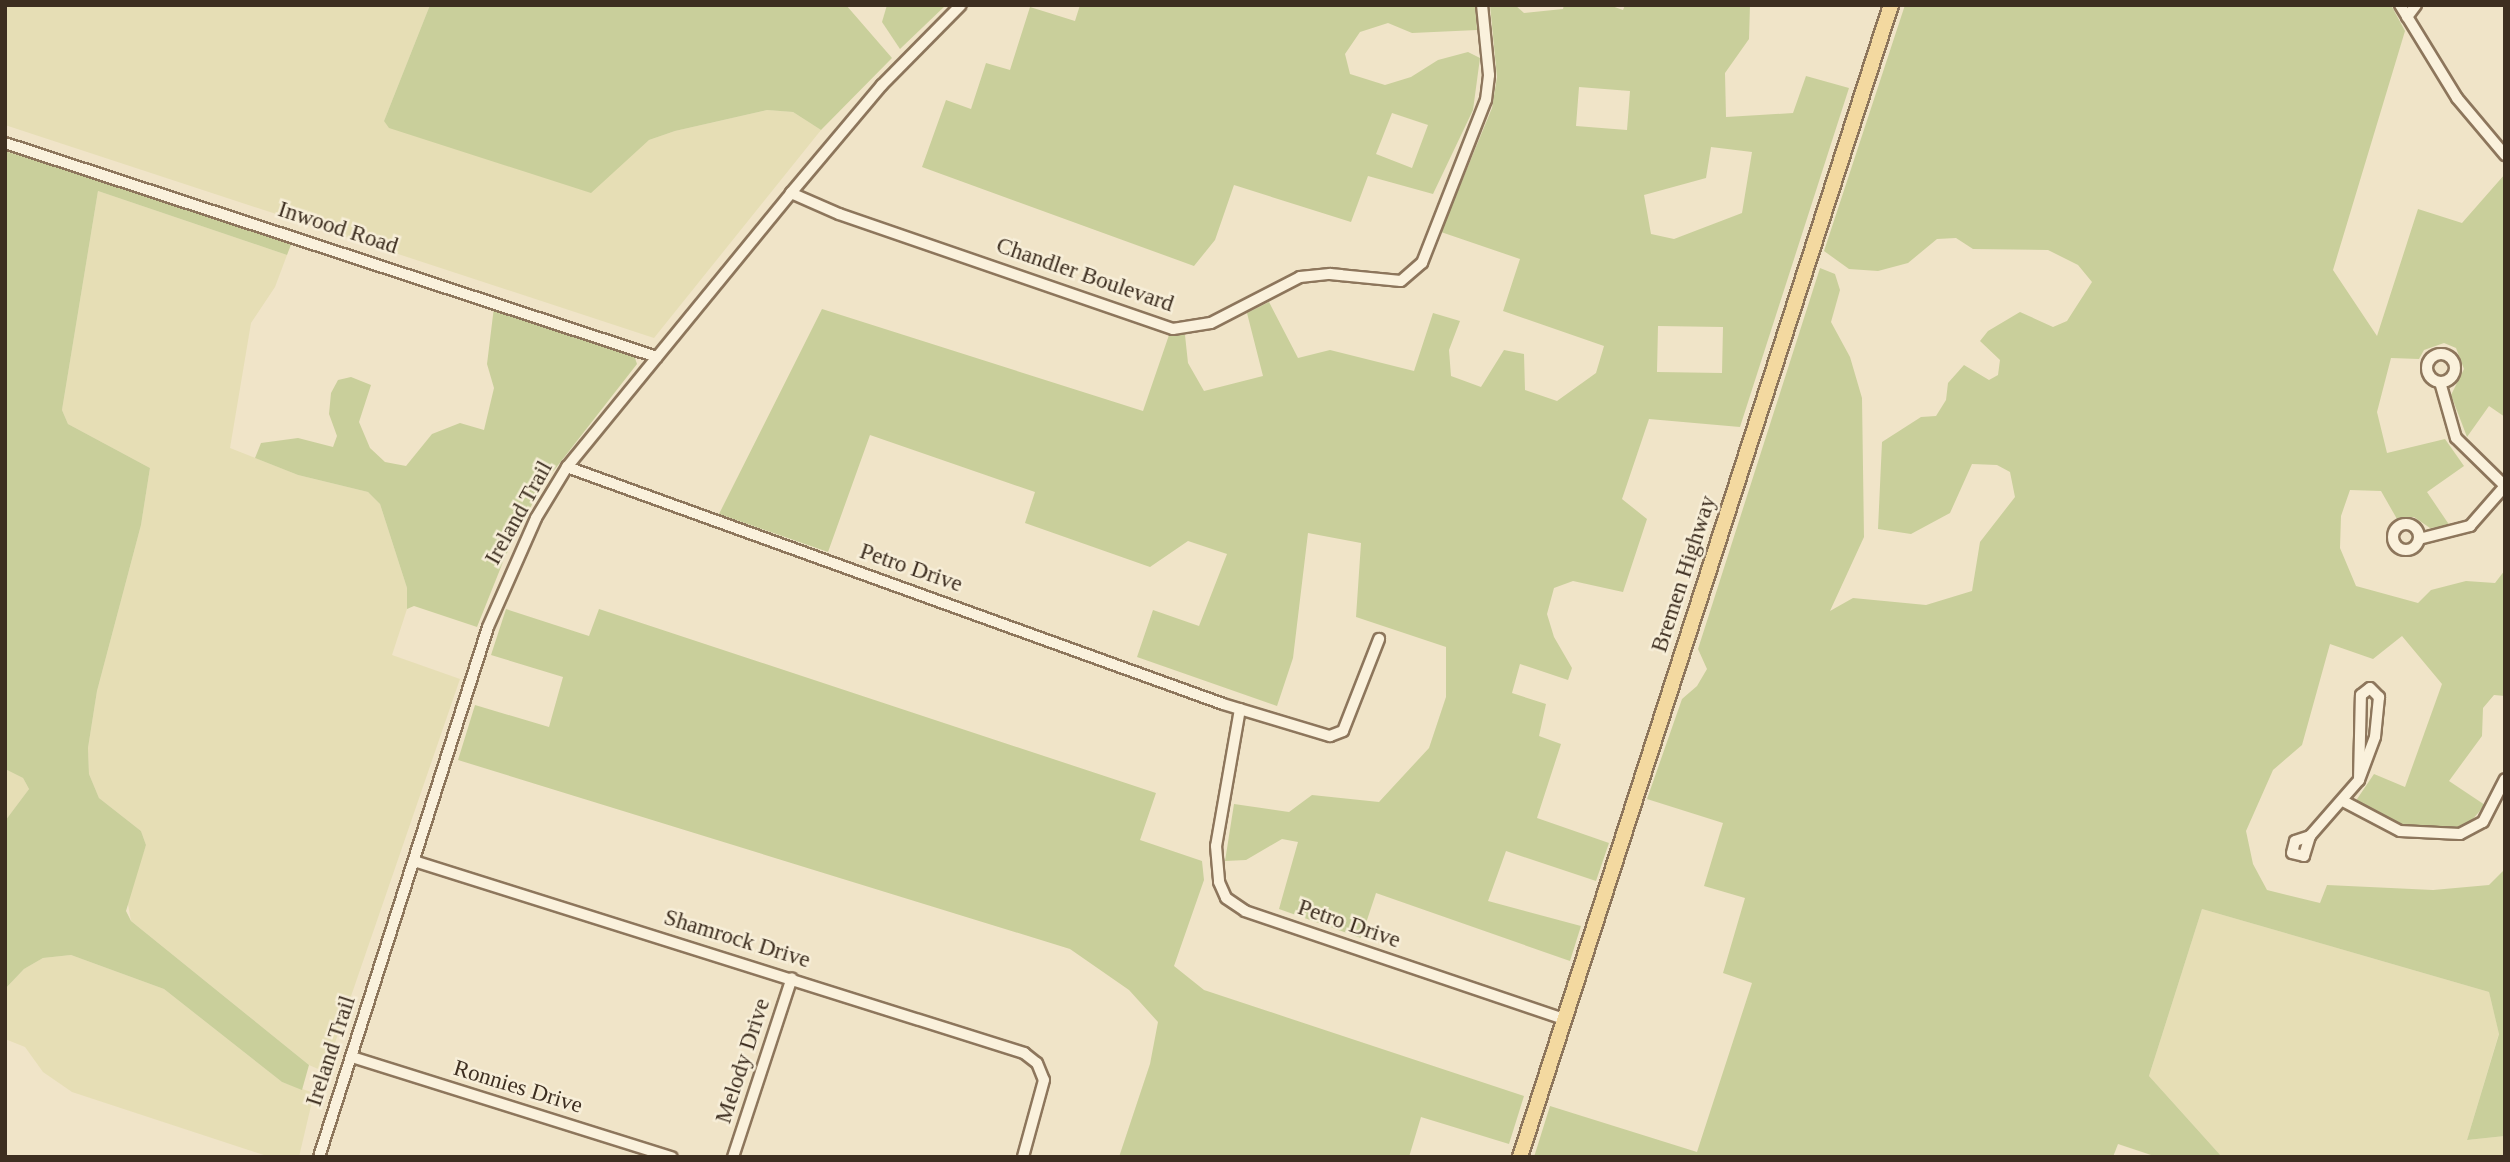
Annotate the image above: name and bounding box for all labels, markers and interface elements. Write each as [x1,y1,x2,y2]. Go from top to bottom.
street label: Inwood Road [274,196,402,260]
street label: Chandler Boulevard [993,232,1177,318]
street label: Ireland Trail [479,456,559,570]
street label: Bremen Highway [1646,492,1722,656]
street label: Petro Drive [856,538,966,598]
street label: Petro Drive [1294,894,1404,954]
street label: Shamrock Drive [661,904,813,974]
street label: Ireland Trail [300,992,362,1110]
street label: Melody Drive [710,995,776,1127]
street label: Ronnies Drive [450,1054,586,1120]

